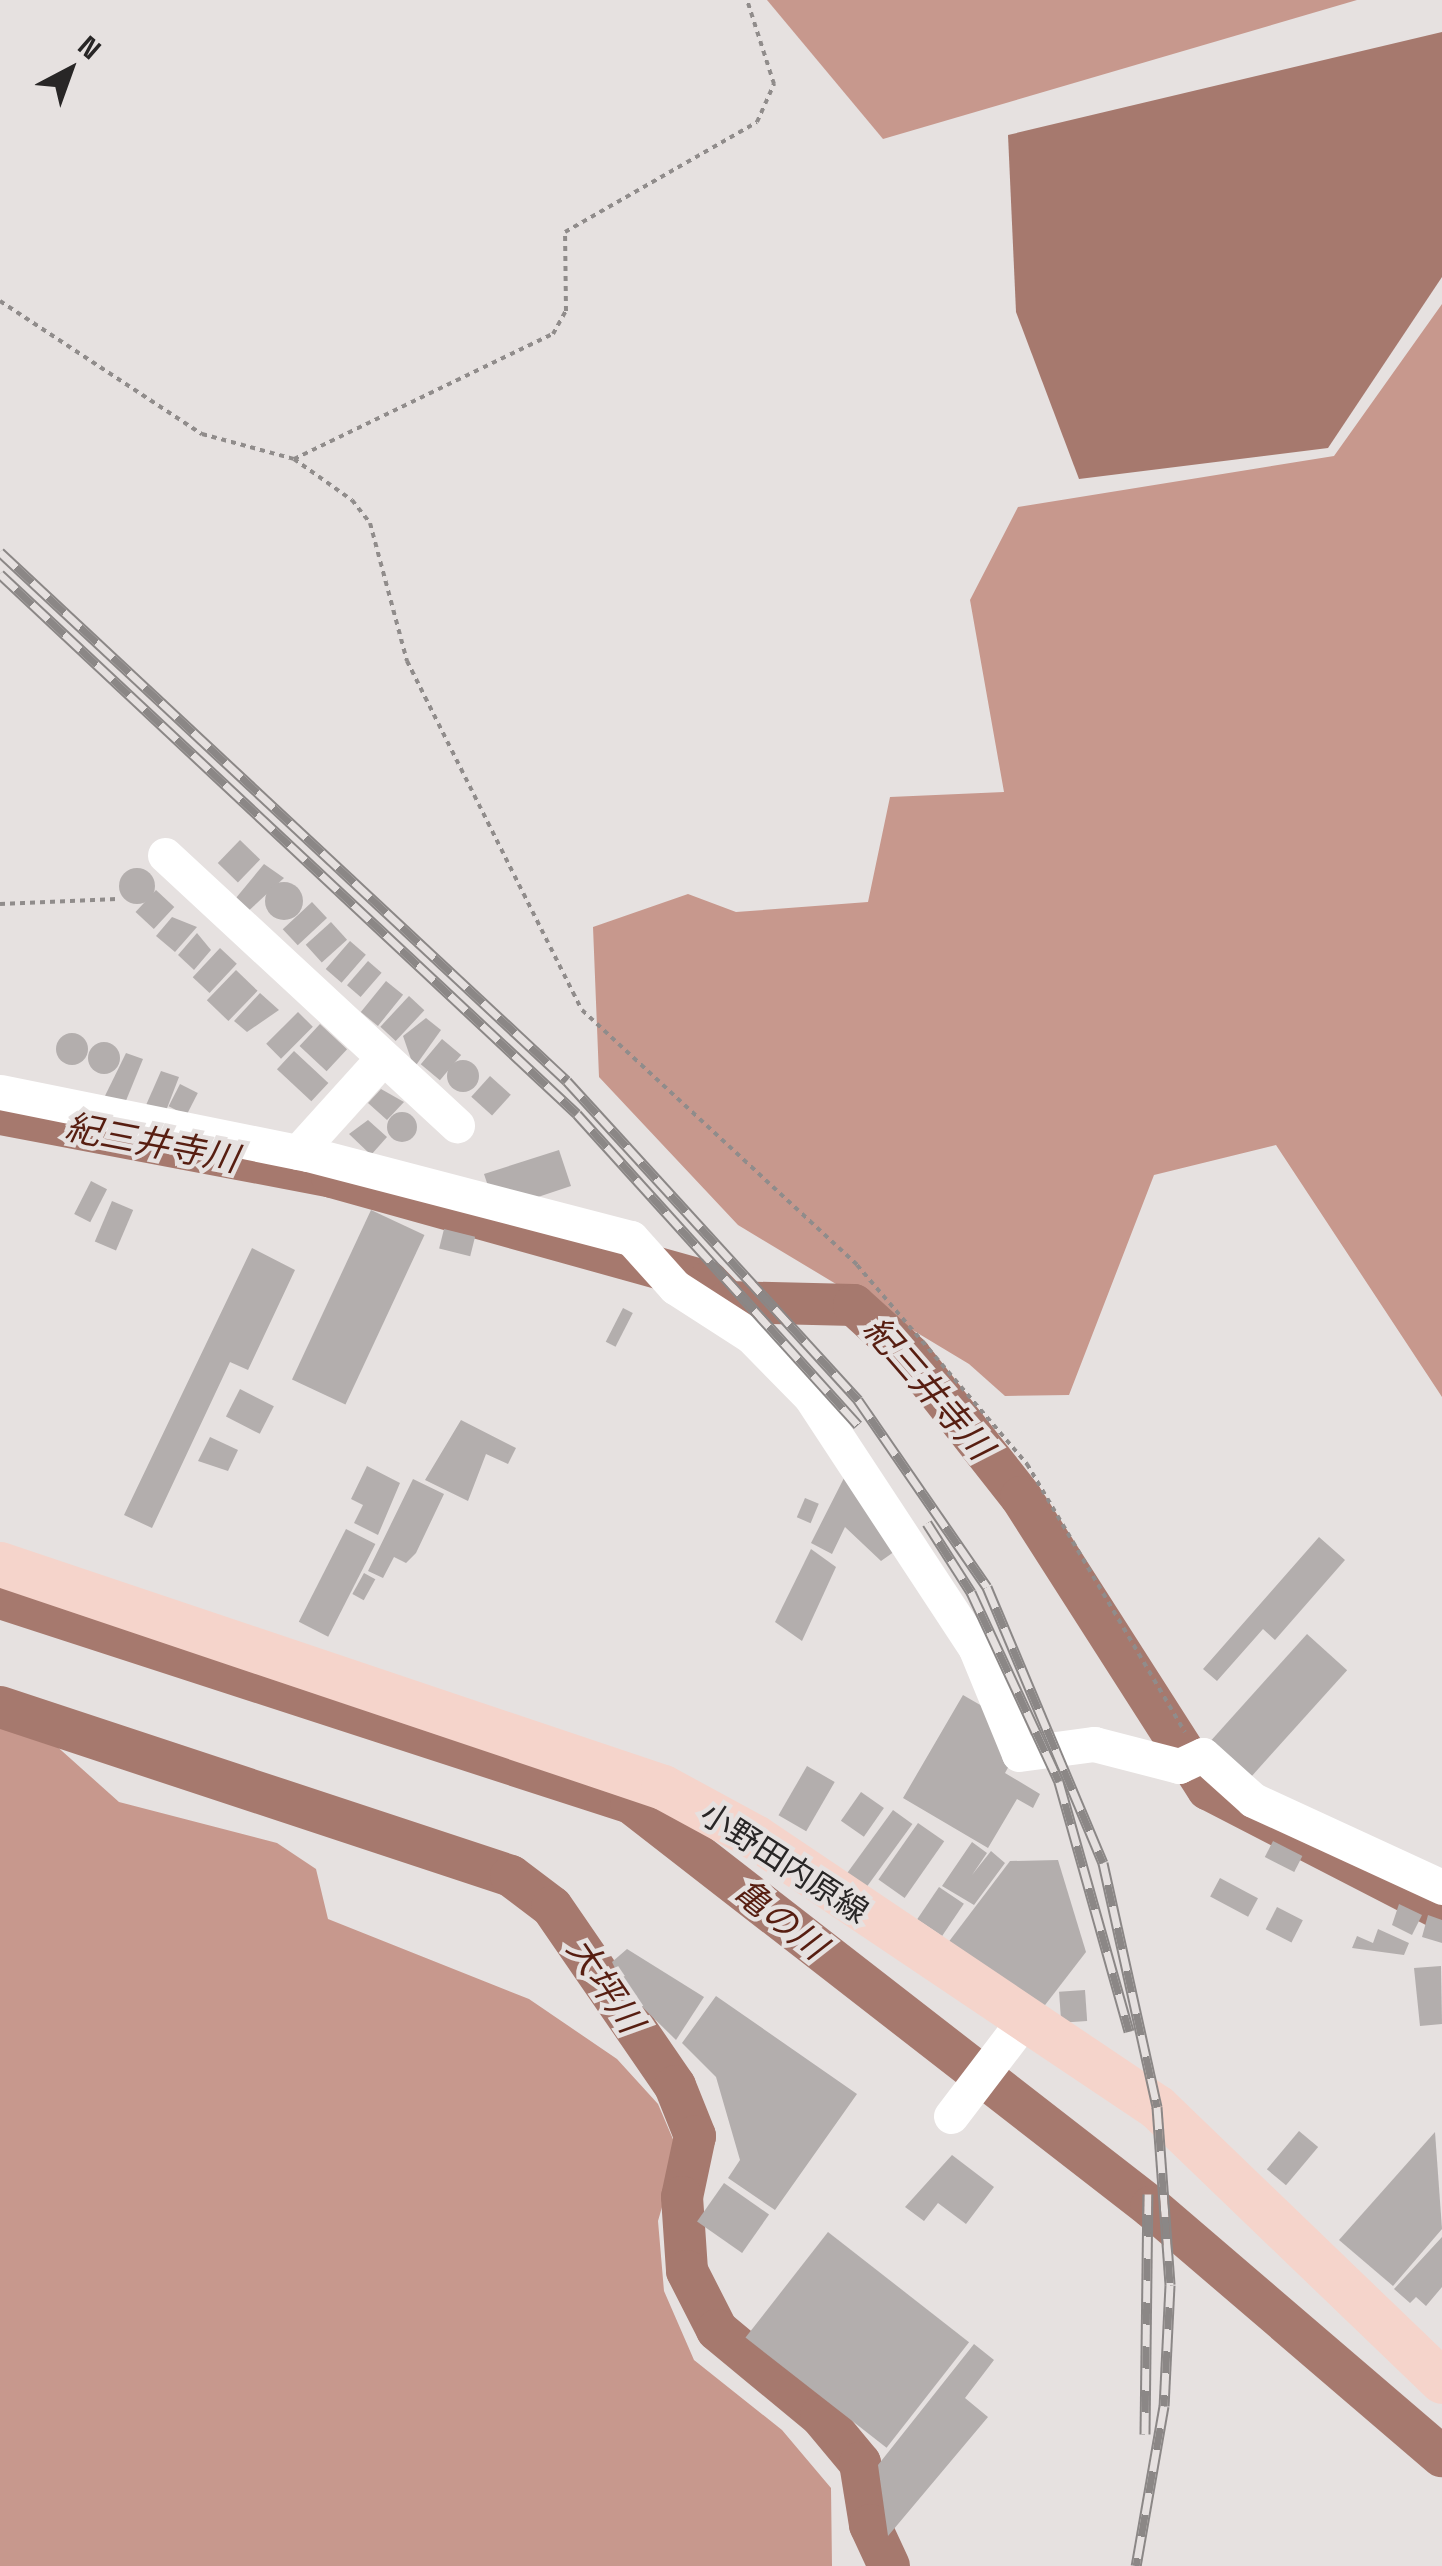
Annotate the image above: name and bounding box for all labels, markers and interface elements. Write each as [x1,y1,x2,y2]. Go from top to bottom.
north arrow [20,20,120,120]
text: N [71,28,109,67]
water label: 紀三井寺川 [62,1106,242,1180]
water label: 紀三井寺川 [855,1308,1001,1468]
street label: 小野田内原線 [693,1795,875,1931]
water label: 亀の川 [726,1870,834,1968]
water label: 大坪川 [558,1930,652,2040]

